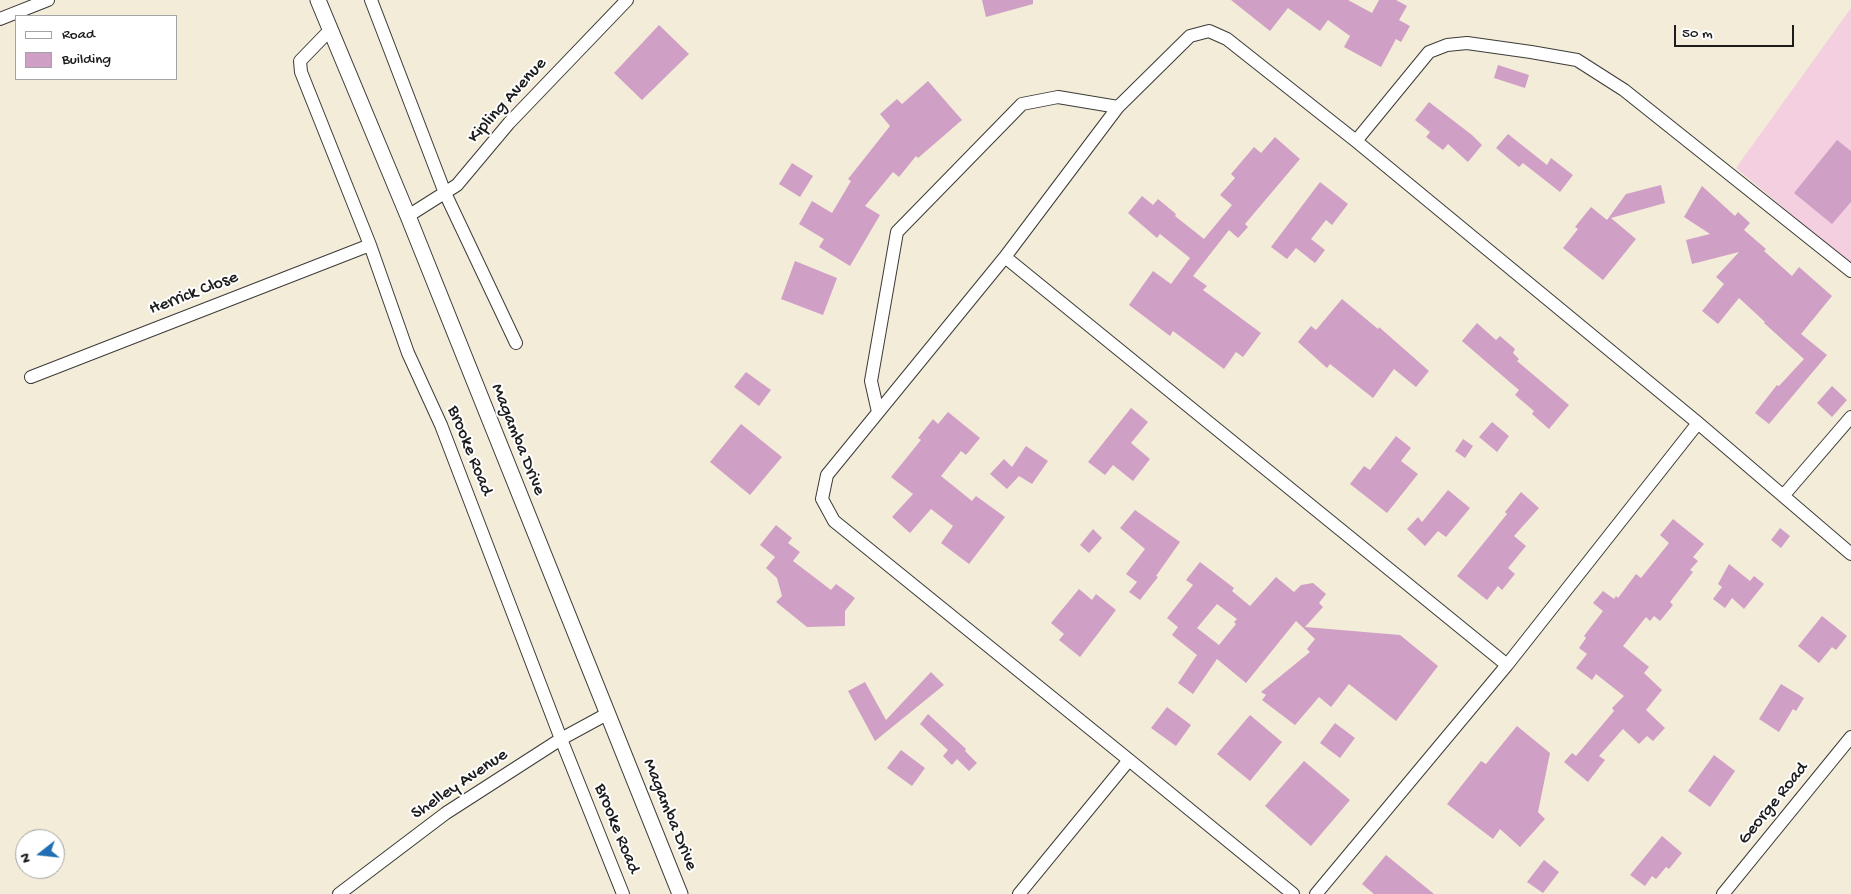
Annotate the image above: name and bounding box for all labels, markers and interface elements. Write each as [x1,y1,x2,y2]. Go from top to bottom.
legend [15,15,178,80]
scale bar [1676,15,1796,47]
text: 50 m [1682,25,1713,43]
text: Road [62,26,95,44]
text: Building [62,51,111,69]
street label: Kipling Avenue [464,54,552,148]
street label: Herrick Close [146,267,242,321]
street label: Magamba Drive [485,381,549,499]
street label: Brooke Road [441,403,497,499]
street label: Shelley Avenue [408,745,512,825]
street label: Magamba Drive [637,756,701,874]
street label: George Road [1734,759,1814,849]
street label: Brooke Road [588,781,644,877]
north arrow [15,829,65,879]
text: N [17,851,35,865]

